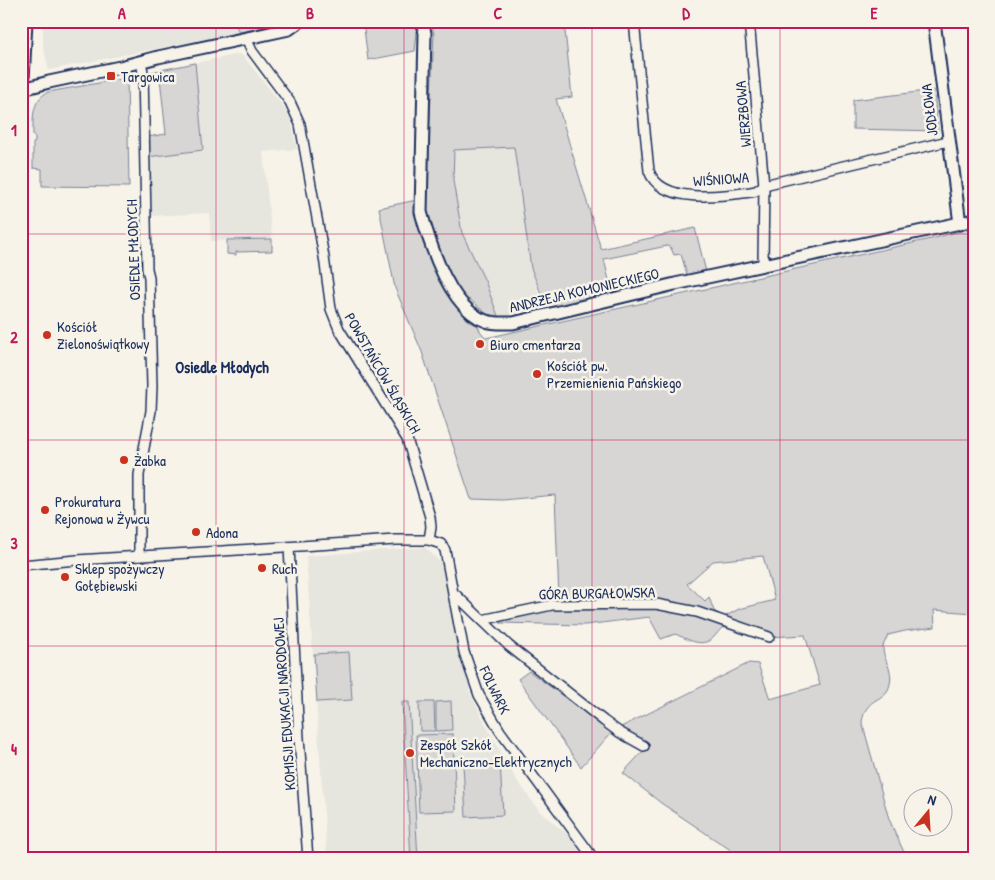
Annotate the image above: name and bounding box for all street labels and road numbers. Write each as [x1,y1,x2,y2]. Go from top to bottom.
street label: WIERZBOWA [730,79,756,148]
street label: JODŁOWA [915,82,943,137]
street label: WIŚNIOWA [692,167,750,191]
street label: OSIEDLE MŁODYCH [121,199,145,301]
street label: ANDRZEJA KOMONIECKIEGO [507,263,661,317]
street label: POWSTAŃCÓW ŚLĄSKICH [340,309,426,437]
street label: GÓRA BURGAŁOWSKA [538,581,656,605]
street label: KOMISJI EDUKACJI NARODOWEJ [267,616,301,791]
street label: FOLWARK [474,662,516,718]

